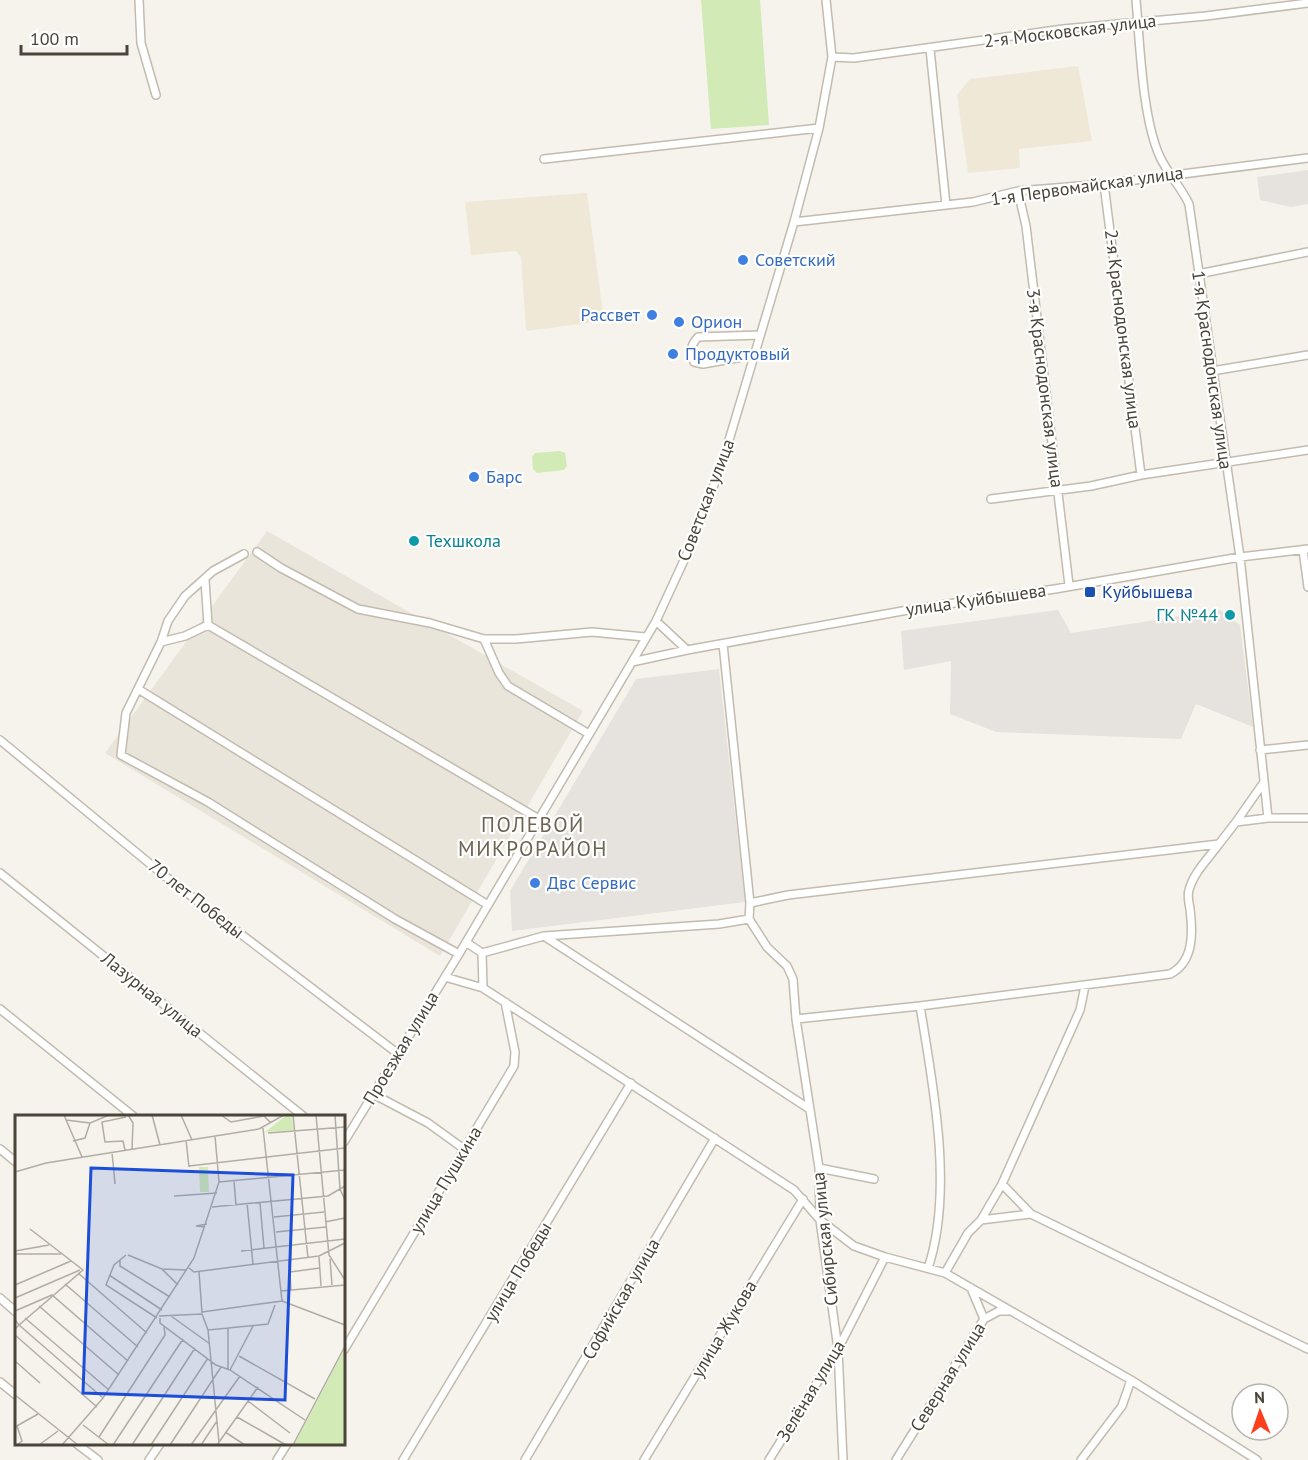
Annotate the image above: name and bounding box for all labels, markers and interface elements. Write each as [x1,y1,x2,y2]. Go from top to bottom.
street label: 2-я Московская улица [982,9,1157,52]
scale bar [21,18,128,56]
text: 100 m [30,27,79,50]
street label: 1-я Первомайская улица [989,161,1185,210]
street label: 2-я Краснодонская улица [1100,228,1147,430]
place label: Советский [755,248,836,271]
marker: Советский [736,253,750,267]
street label: 1-я Краснодонская улица [1187,269,1238,471]
street label: 3-я Краснодонская улица [1022,287,1069,489]
place label: Рассвет [581,303,641,326]
marker: Рассвет [645,308,659,322]
place label: Орион [691,310,742,333]
marker: Орион [672,315,686,329]
place label: Продуктовый [685,342,790,365]
marker: Продуктовый [666,347,680,361]
street label: Советская улица [672,435,739,564]
place label: Барс [486,465,523,488]
marker: Барс [467,470,481,484]
place label: Техшкола [426,529,501,552]
marker: Техшкола [407,534,421,548]
street label: улица Куйбышева [904,578,1048,621]
place label: Куйбышева [1102,580,1193,603]
marker: Куйбышева [1083,585,1097,599]
place label: ГК №44 [1156,603,1218,626]
marker: ГК №44 [1223,608,1237,622]
district label: ПОЛЕВОЙ МИКРОРАЙОН [458,811,608,862]
street label: 70 лет Победы [144,854,249,943]
place label: Двс Сервис [547,871,636,894]
marker: Двс Сервис [528,876,542,890]
street label: Лазурная улица [96,946,208,1043]
street label: Проезжая улица [358,987,443,1109]
inset map [15,1115,345,1445]
street label: улица Пушкина [405,1122,487,1238]
street label: Сибирская улица [806,1171,843,1307]
street label: улица Победы [479,1218,556,1326]
street label: Софийская улица [577,1234,665,1363]
street label: улица Жукова [686,1276,762,1382]
street label: Северная улица [905,1318,990,1436]
street label: Зелёная улица [771,1336,850,1446]
north arrow [1230,1382,1290,1442]
text: N [1254,1387,1265,1407]

